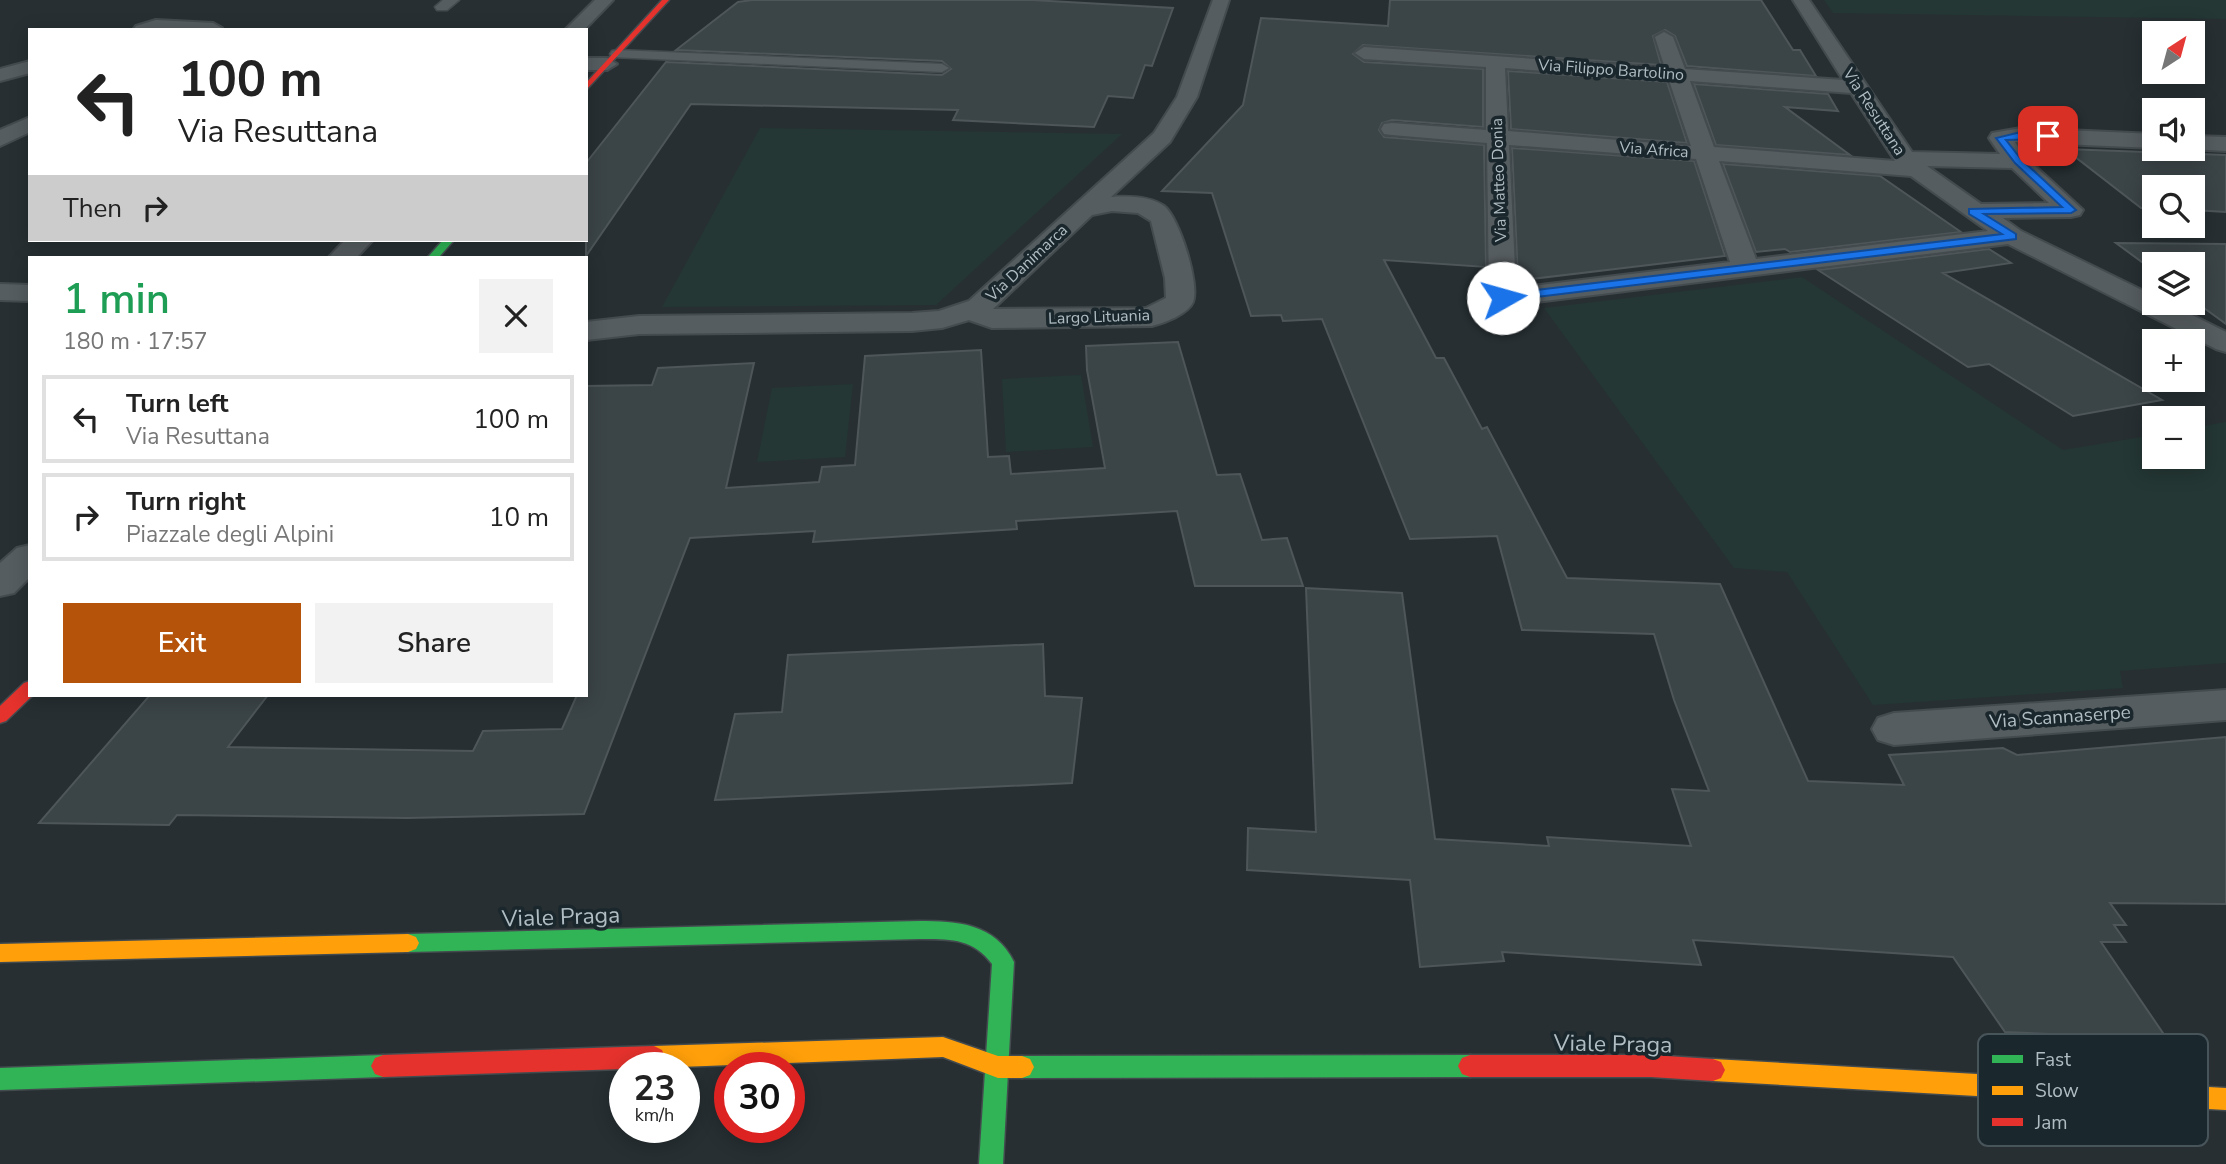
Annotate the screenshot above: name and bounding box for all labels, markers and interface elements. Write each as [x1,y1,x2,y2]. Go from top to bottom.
north arrow [2142,21,2205,84]
map controls [2142,21,2205,469]
text: 100 m [178,46,322,113]
street label: Via Filippo Bartolino [1536,54,1685,86]
icon: left [63,56,154,147]
street label: Via Resuttana [1837,63,1910,160]
button: sound [2142,98,2205,161]
pin [2018,106,2078,166]
text: Via Resuttana [178,110,378,153]
icon: arrive [2029,117,2067,155]
street label: Via Matteo Donia [1486,118,1512,243]
street label: Via Africa [1618,137,1689,163]
button: search [2142,175,2205,238]
icon: right [136,189,174,227]
text: Then [63,191,122,226]
street label: Via Danimarca [981,219,1073,307]
button: layers [2142,252,2205,315]
position arrow [1466,261,1540,335]
text: 1 min [63,271,170,328]
button: close [479,279,553,353]
street label: Largo Lituania [1048,304,1150,330]
text: 180 m · 17:57 [63,326,208,357]
button: + [2142,329,2205,392]
text: Turn left [126,386,229,421]
icon: left [67,400,105,438]
text: 100 m [473,402,549,437]
button: − [2142,406,2205,469]
text: Via Resuttana [126,421,270,452]
text: Turn right [126,484,245,519]
icon: right [67,498,105,536]
text: 10 m [489,500,549,535]
text: Piazzale degli Alpini [126,519,334,550]
button: Exit [63,603,301,683]
button: Share [315,603,553,683]
street label: Via Scannaserpe [1987,699,2132,735]
street label: Viale Praga [500,899,621,935]
street label: Viale Praga [1552,1027,1673,1061]
legend [1978,1034,2208,1146]
text: Fast [2035,1047,2071,1073]
speed limit sign: 30 [714,1052,805,1143]
text: 23 [633,1065,676,1112]
text: Slow [2035,1078,2079,1104]
text: km/h [635,1103,674,1127]
text: Jam [2034,1110,2068,1136]

